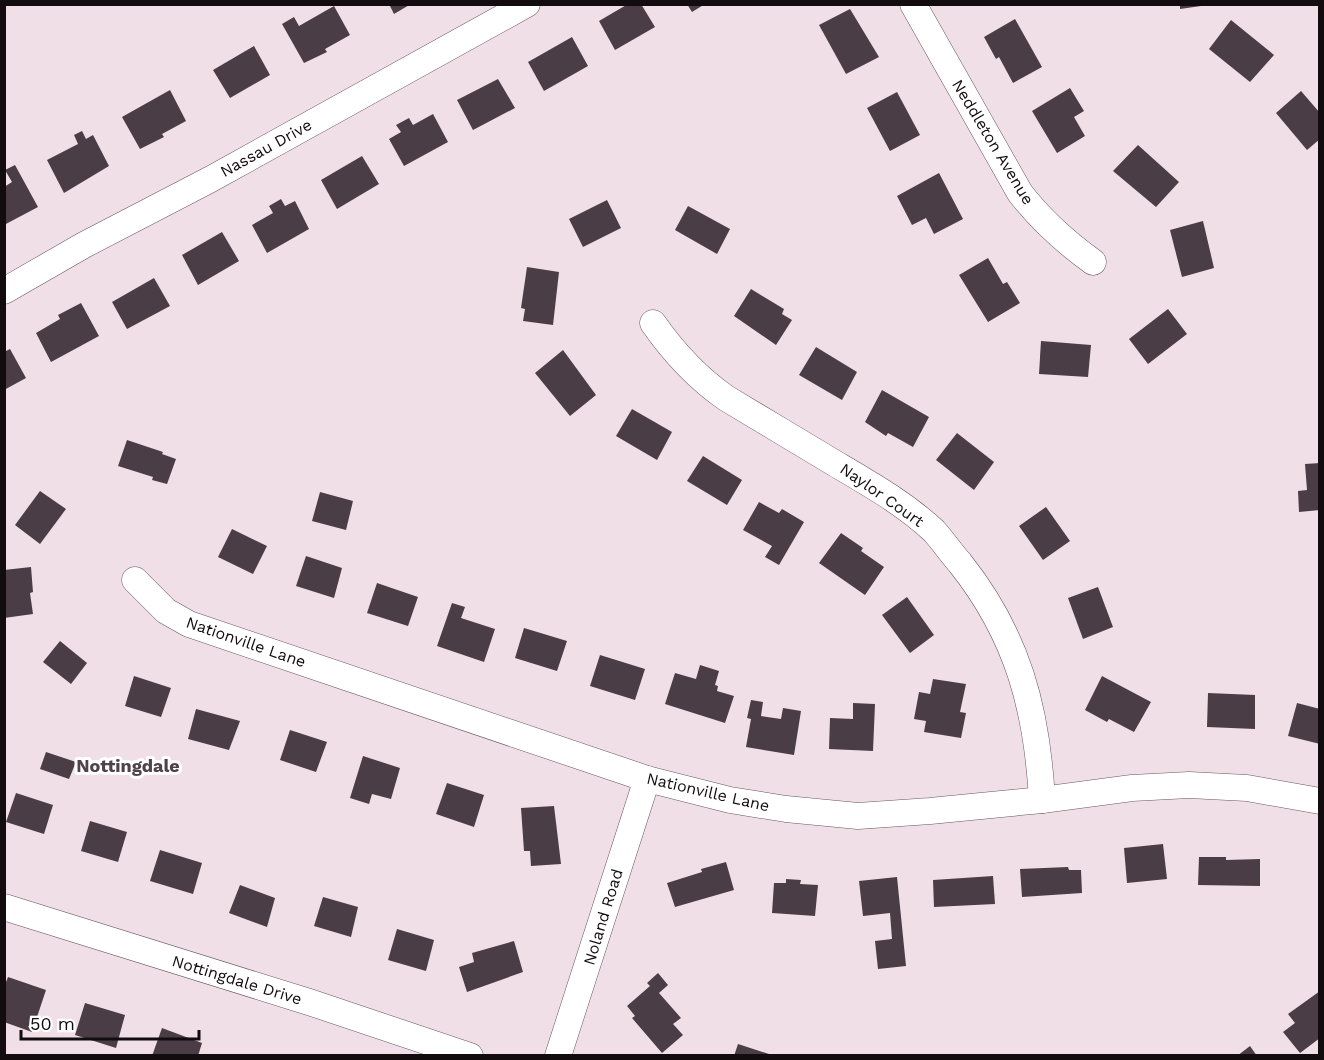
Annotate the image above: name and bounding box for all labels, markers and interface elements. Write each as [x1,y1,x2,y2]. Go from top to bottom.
street label: Neddleton Avenue [948,76,1038,208]
street label: Nassau Drive [217,115,315,181]
street label: Naylor Court [836,459,928,531]
street label: Nationville Lane [184,613,308,671]
district label: Nottingdale [76,755,180,776]
street label: Nationville Lane [645,769,771,815]
street label: Noland Road [579,867,627,967]
street label: Nottingdale Drive [170,951,304,1009]
scale bar [21,1003,200,1041]
text: 50 m [30,1013,75,1034]

